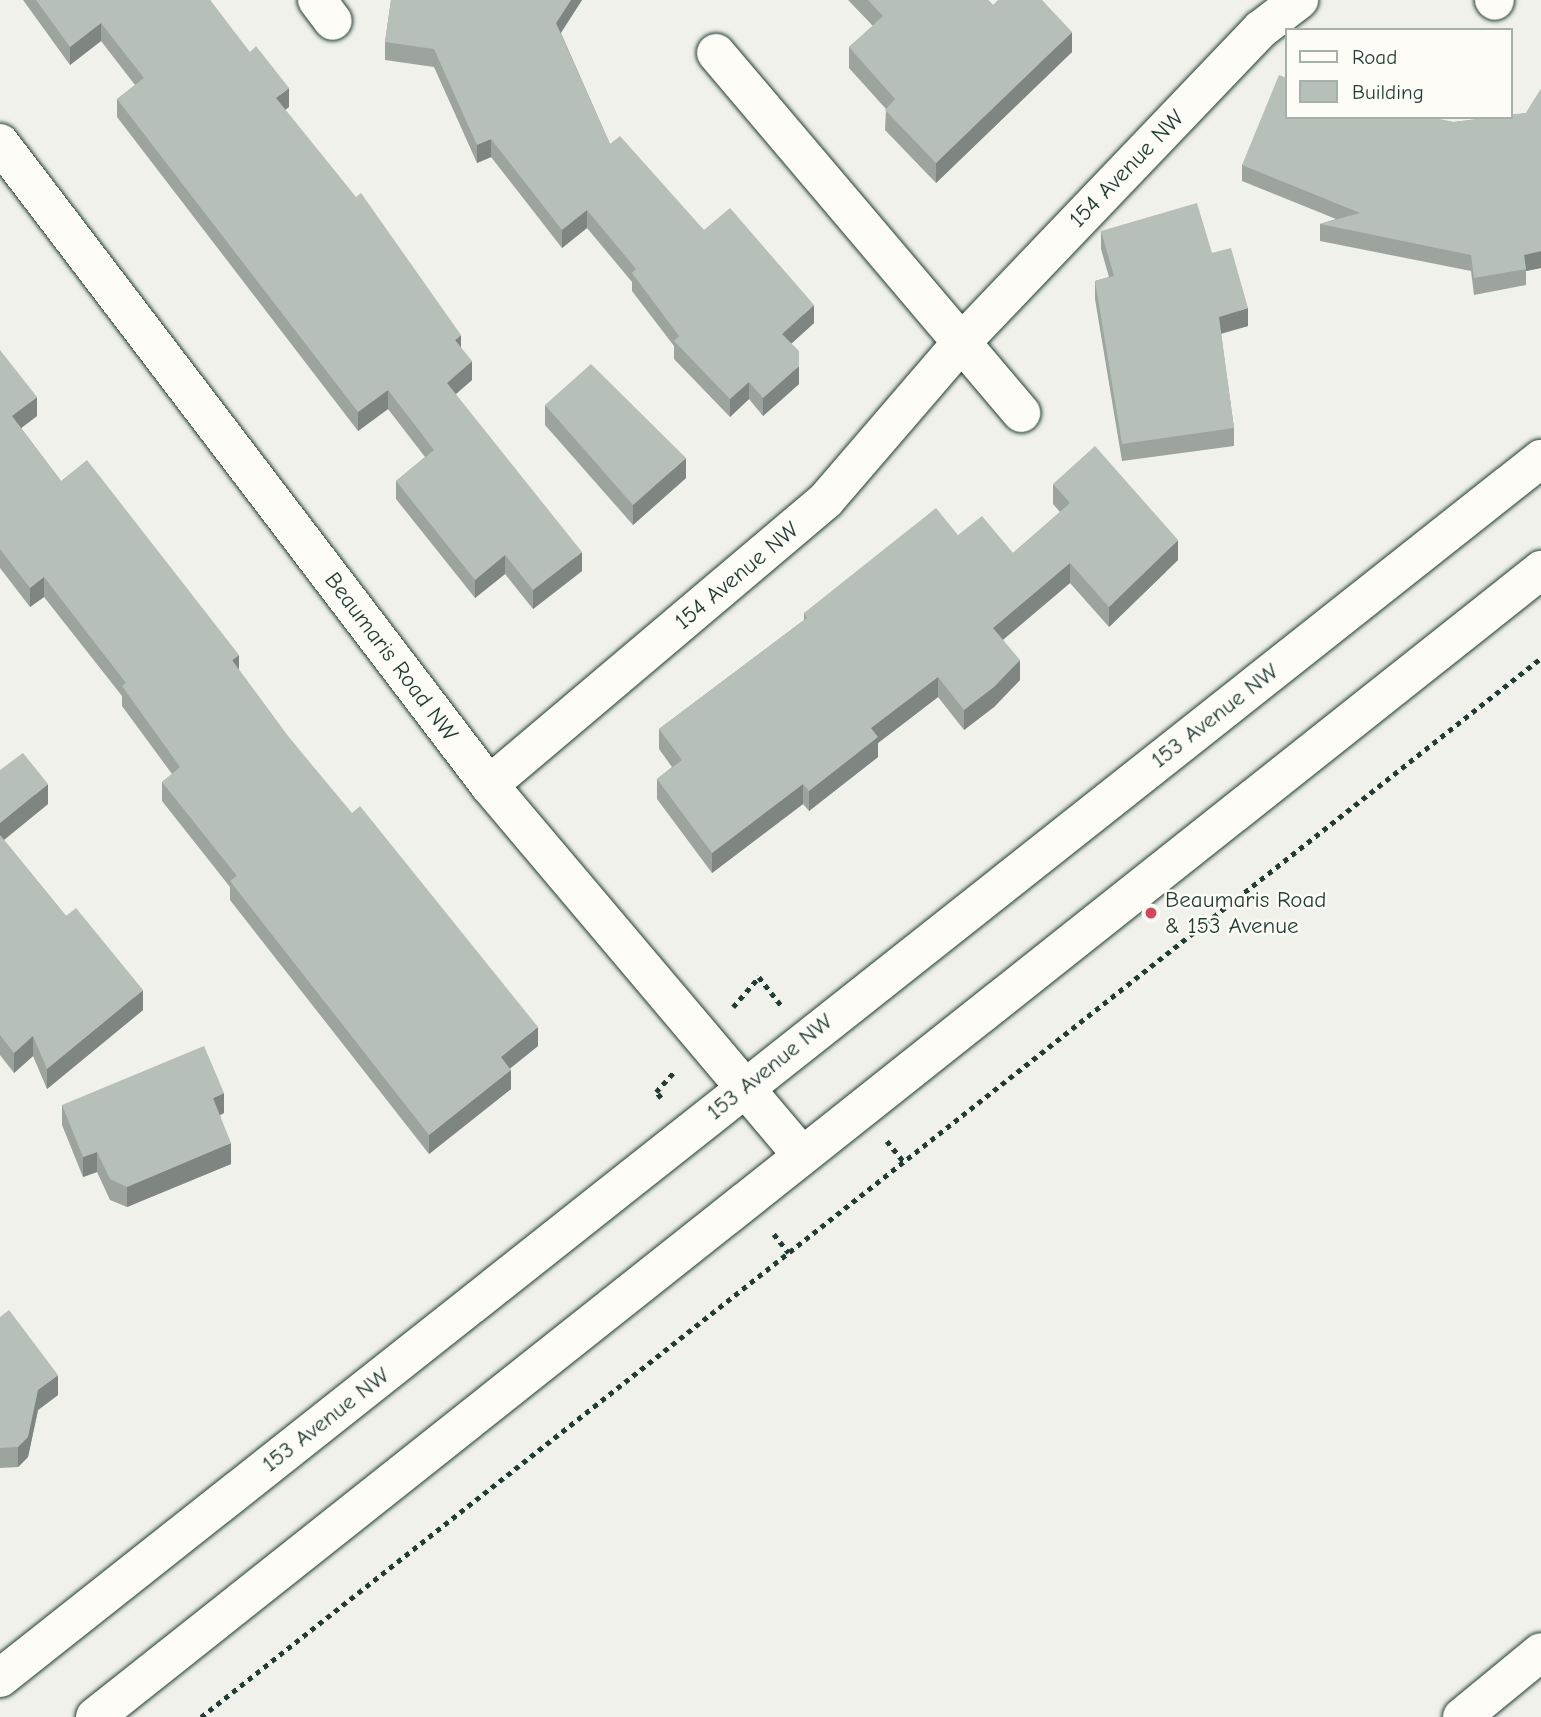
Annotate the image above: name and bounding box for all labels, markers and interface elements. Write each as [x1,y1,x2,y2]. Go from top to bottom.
legend [1286,28,1513,119]
text: Road [1352,45,1397,69]
text: Building [1352,80,1424,104]
street label: 154 Avenue NW [1064,104,1190,234]
street label: 154 Avenue NW [669,516,805,636]
street label: Beaumaris Road NW [319,567,463,747]
street label: 153 Avenue NW [1146,658,1284,774]
place label: Beaumaris Road & 153 Avenue [1165,886,1327,940]
marker: Beaumaris Road & 153 Avenue [1143,905,1159,921]
street label: 153 Avenue NW [702,1008,838,1126]
street label: 153 Avenue NW [257,1362,395,1478]

